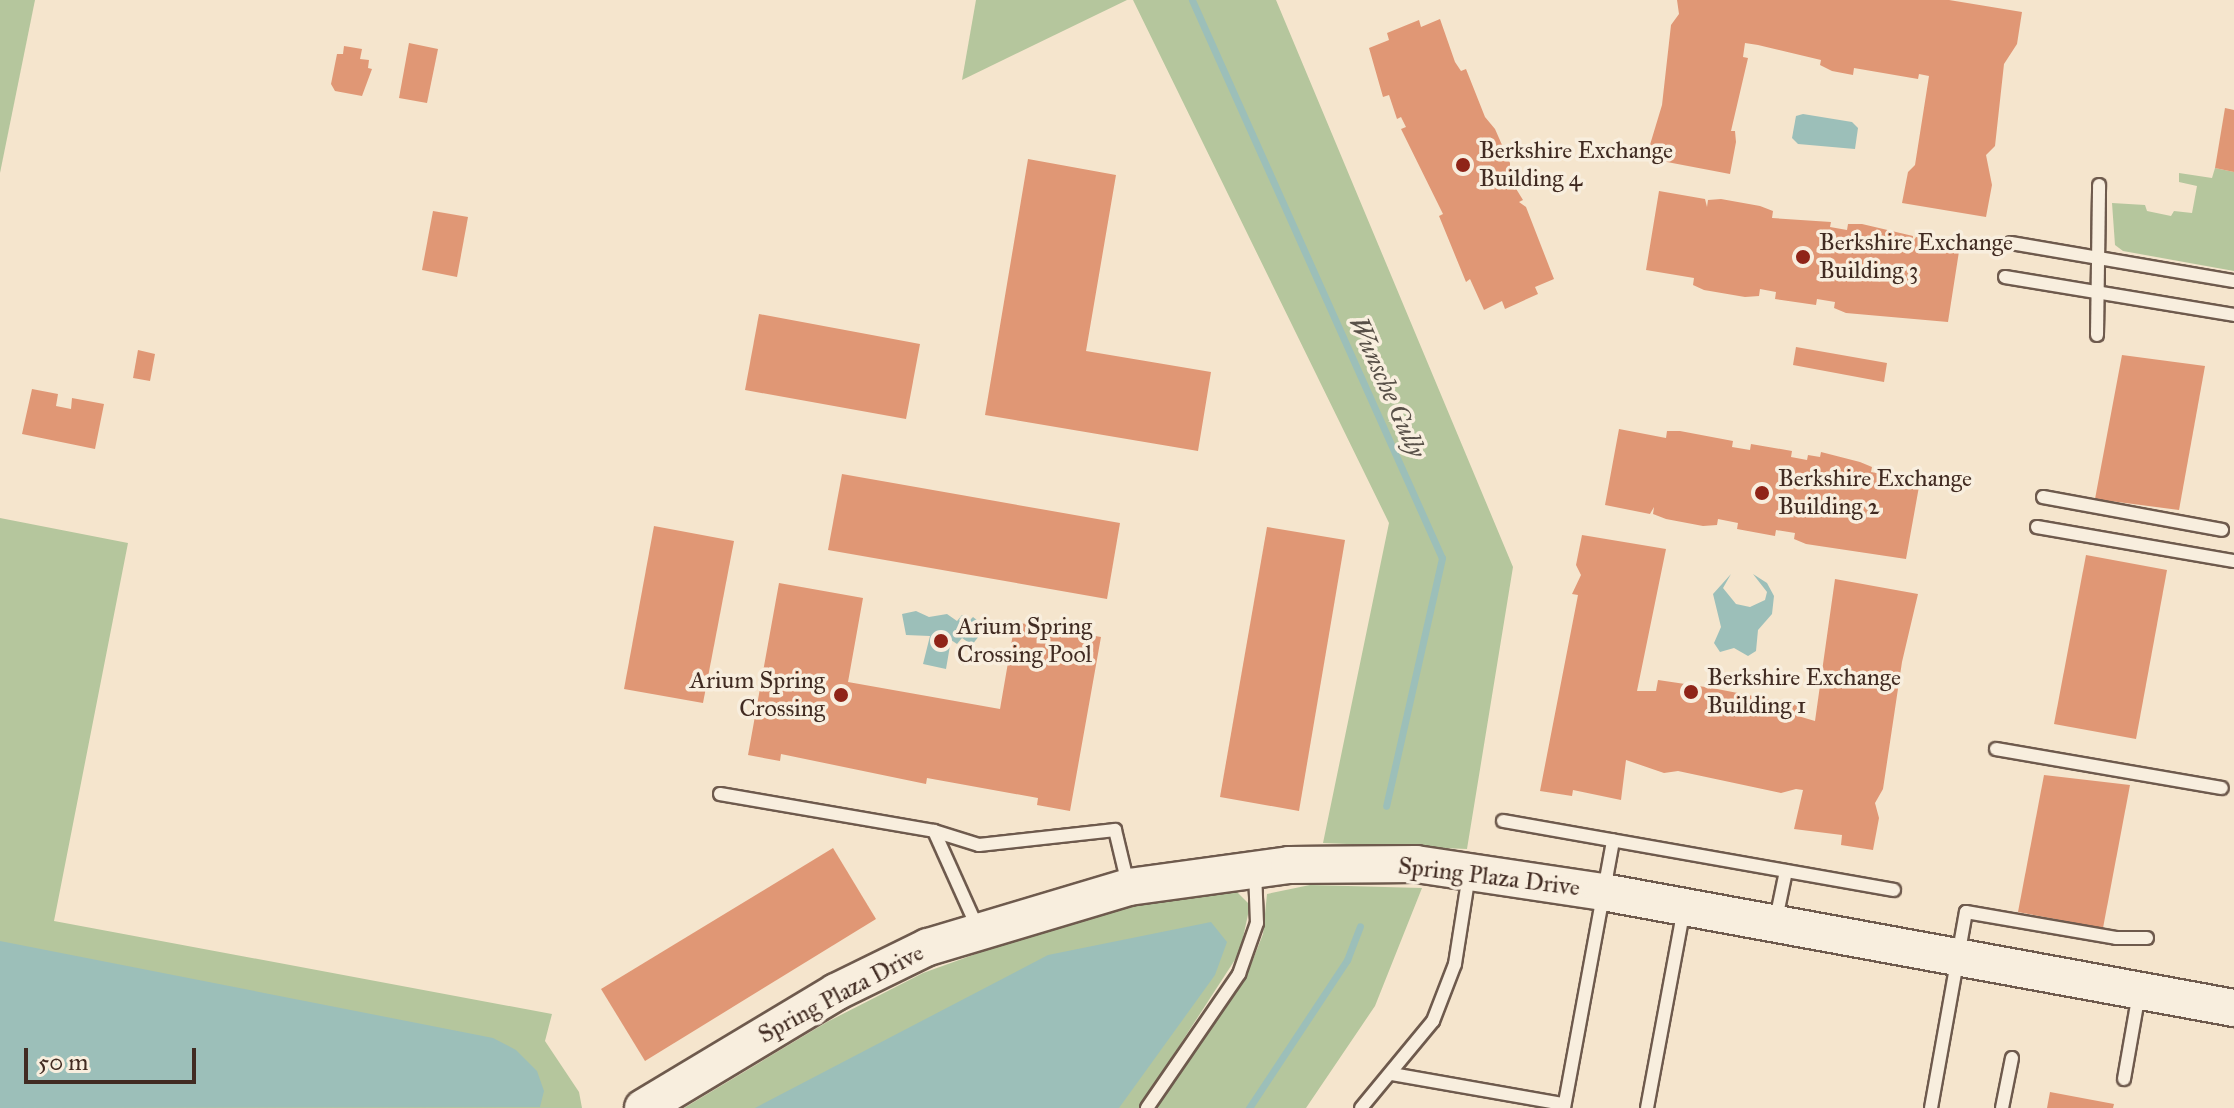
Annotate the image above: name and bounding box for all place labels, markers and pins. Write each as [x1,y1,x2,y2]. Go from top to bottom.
place label: Berkshire Exchange Building 4 [1479,137,1673,193]
marker: Berkshire Exchange Building 4 [1454,156,1472,174]
place label: Berkshire Exchange Building 3 [1819,229,2013,285]
marker: Berkshire Exchange Building 3 [1794,248,1812,266]
place label: Berkshire Exchange Building 2 [1778,465,1972,521]
marker: Berkshire Exchange Building 2 [1753,484,1771,502]
place label: Arium Spring Crossing Pool [957,613,1092,669]
marker: Arium Spring Crossing Pool [932,632,950,650]
place label: Berkshire Exchange Building 1 [1707,664,1901,720]
place label: Arium Spring Crossing [690,667,825,723]
marker: Berkshire Exchange Building 1 [1682,683,1700,701]
marker: Arium Spring Crossing [832,686,850,704]

